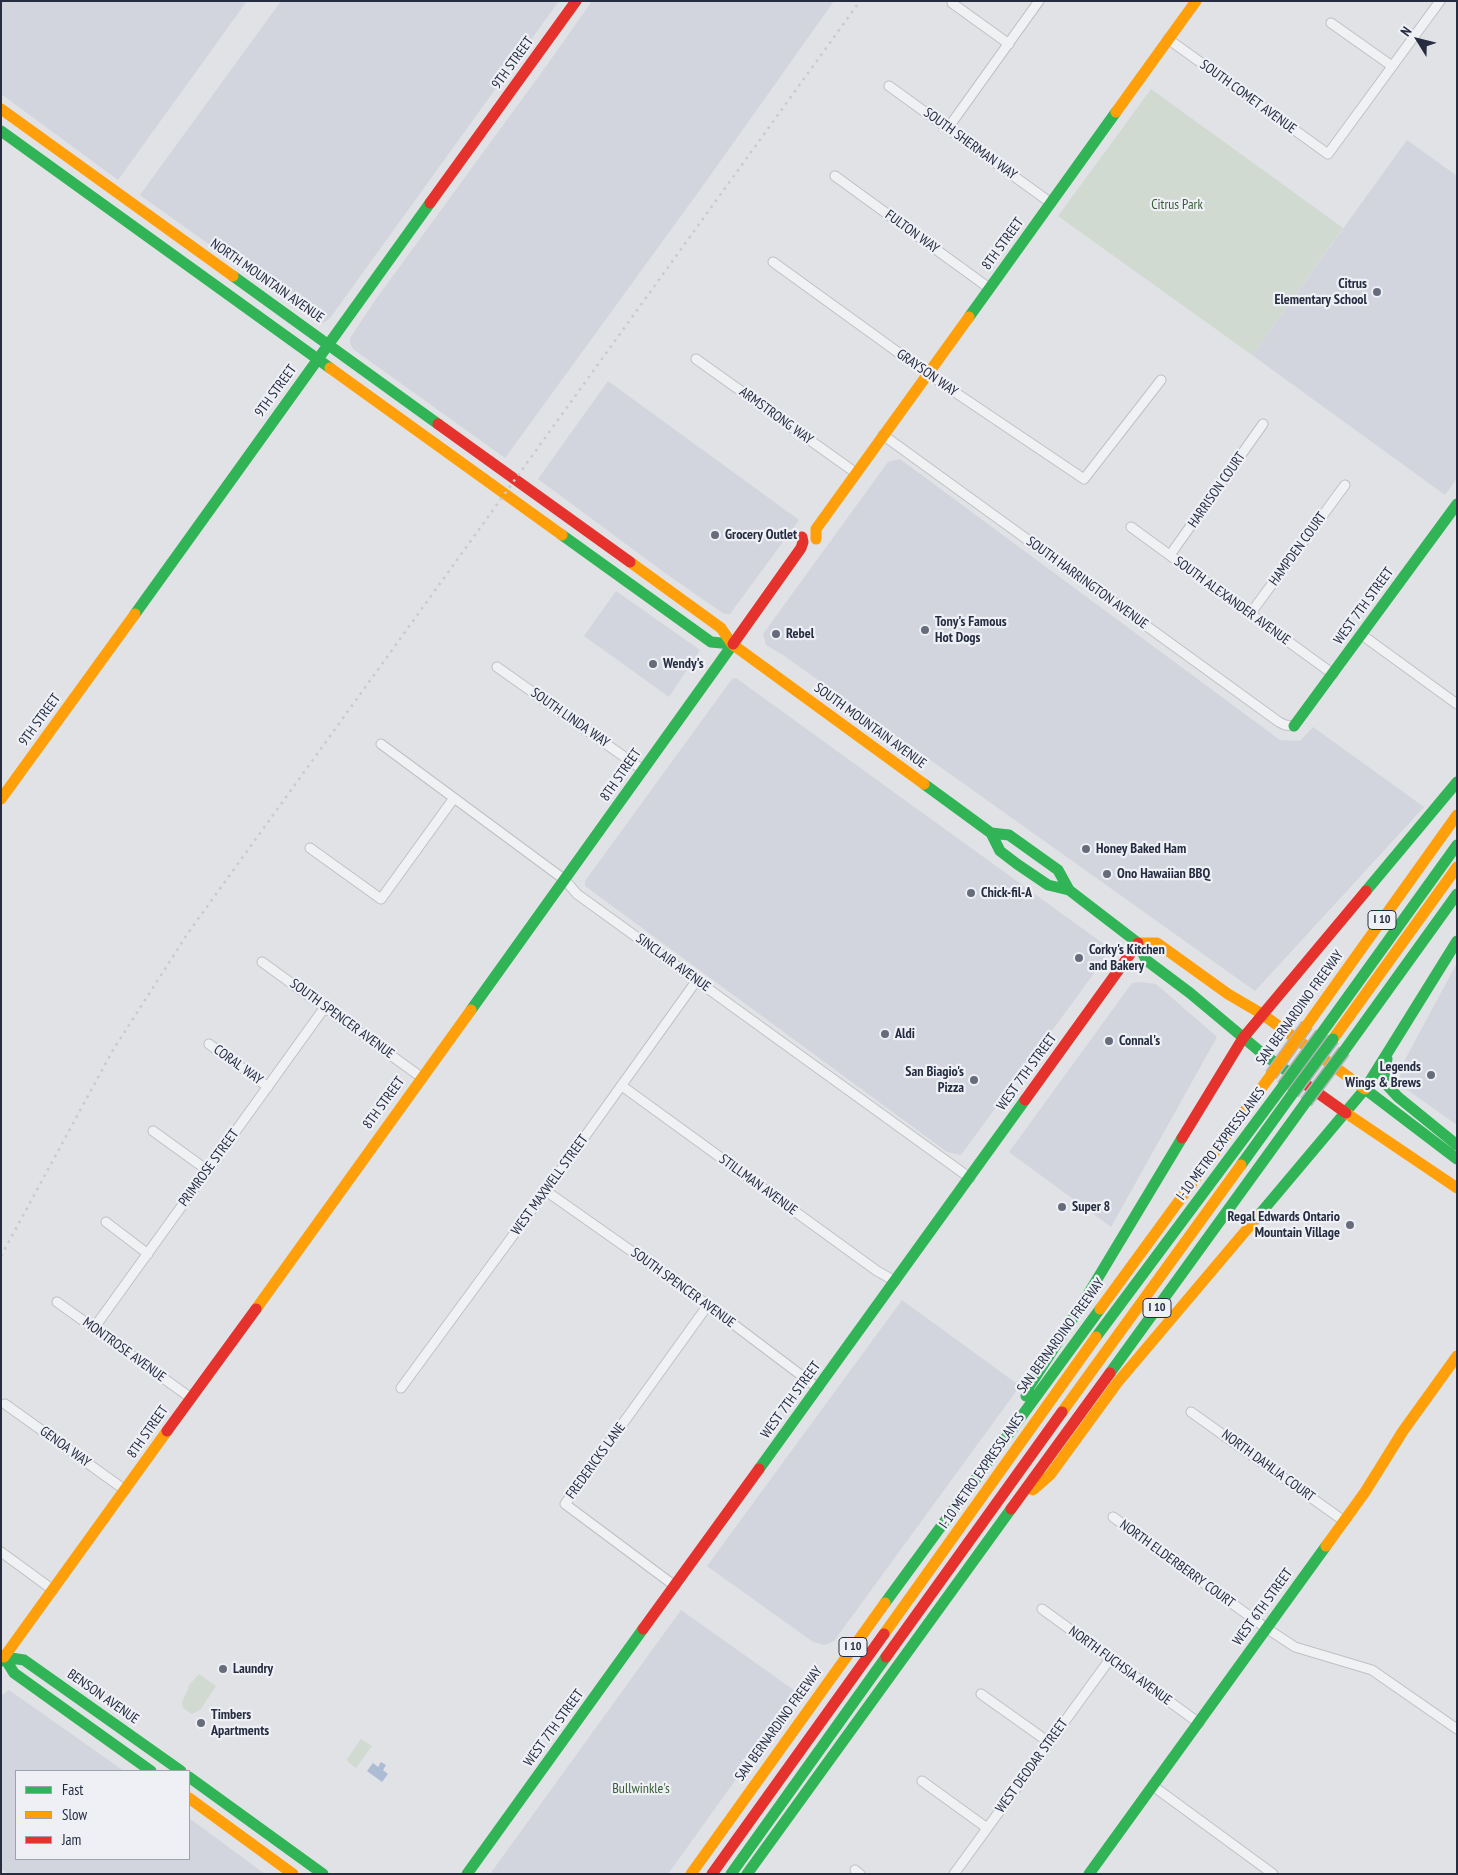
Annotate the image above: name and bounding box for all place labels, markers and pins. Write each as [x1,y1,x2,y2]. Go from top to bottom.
place label: Citrus Elementary School [1274,276,1367,308]
marker: Citrus Elementary School [1371,286,1383,298]
place label: Grocery Outlet [725,527,797,543]
marker: Grocery Outlet [709,529,721,541]
place label: Tony's Famous Hot Dogs [935,614,1007,646]
marker: Tony's Famous Hot Dogs [919,624,931,636]
place label: Rebel [786,626,814,642]
marker: Rebel [770,628,782,640]
place label: Wendy's [663,656,704,672]
marker: Wendy's [647,658,659,670]
place label: Honey Baked Ham [1096,841,1186,857]
marker: Honey Baked Ham [1080,843,1092,855]
place label: Ono Hawaiian BBQ [1117,866,1210,882]
marker: Ono Hawaiian BBQ [1101,868,1113,880]
place label: Chick-fil-A [981,885,1032,901]
marker: Chick-fil-A [965,887,977,899]
place label: Corky's Kitchen and Bakery [1089,942,1165,974]
marker: Corky's Kitchen and Bakery [1073,952,1085,964]
place label: Aldi [895,1026,915,1042]
marker: Aldi [879,1028,891,1040]
place label: Connal's [1119,1033,1160,1049]
marker: Connal's [1103,1035,1115,1047]
place label: Legends Wings & Brews [1345,1059,1421,1092]
place label: San Biagio's Pizza [905,1064,964,1096]
marker: Legends Wings & Brews [1425,1069,1437,1081]
marker: San Biagio's Pizza [968,1074,980,1086]
place label: Super 8 [1072,1199,1110,1215]
marker: Super 8 [1056,1201,1068,1213]
place label: Regal Edwards Ontario Mountain Village [1227,1209,1340,1242]
marker: Regal Edwards Ontario Mountain Village [1344,1219,1356,1231]
place label: Laundry [233,1661,273,1677]
marker: Laundry [217,1663,229,1675]
place label: Timbers Apartments [211,1707,269,1740]
marker: Timbers Apartments [195,1717,207,1729]

